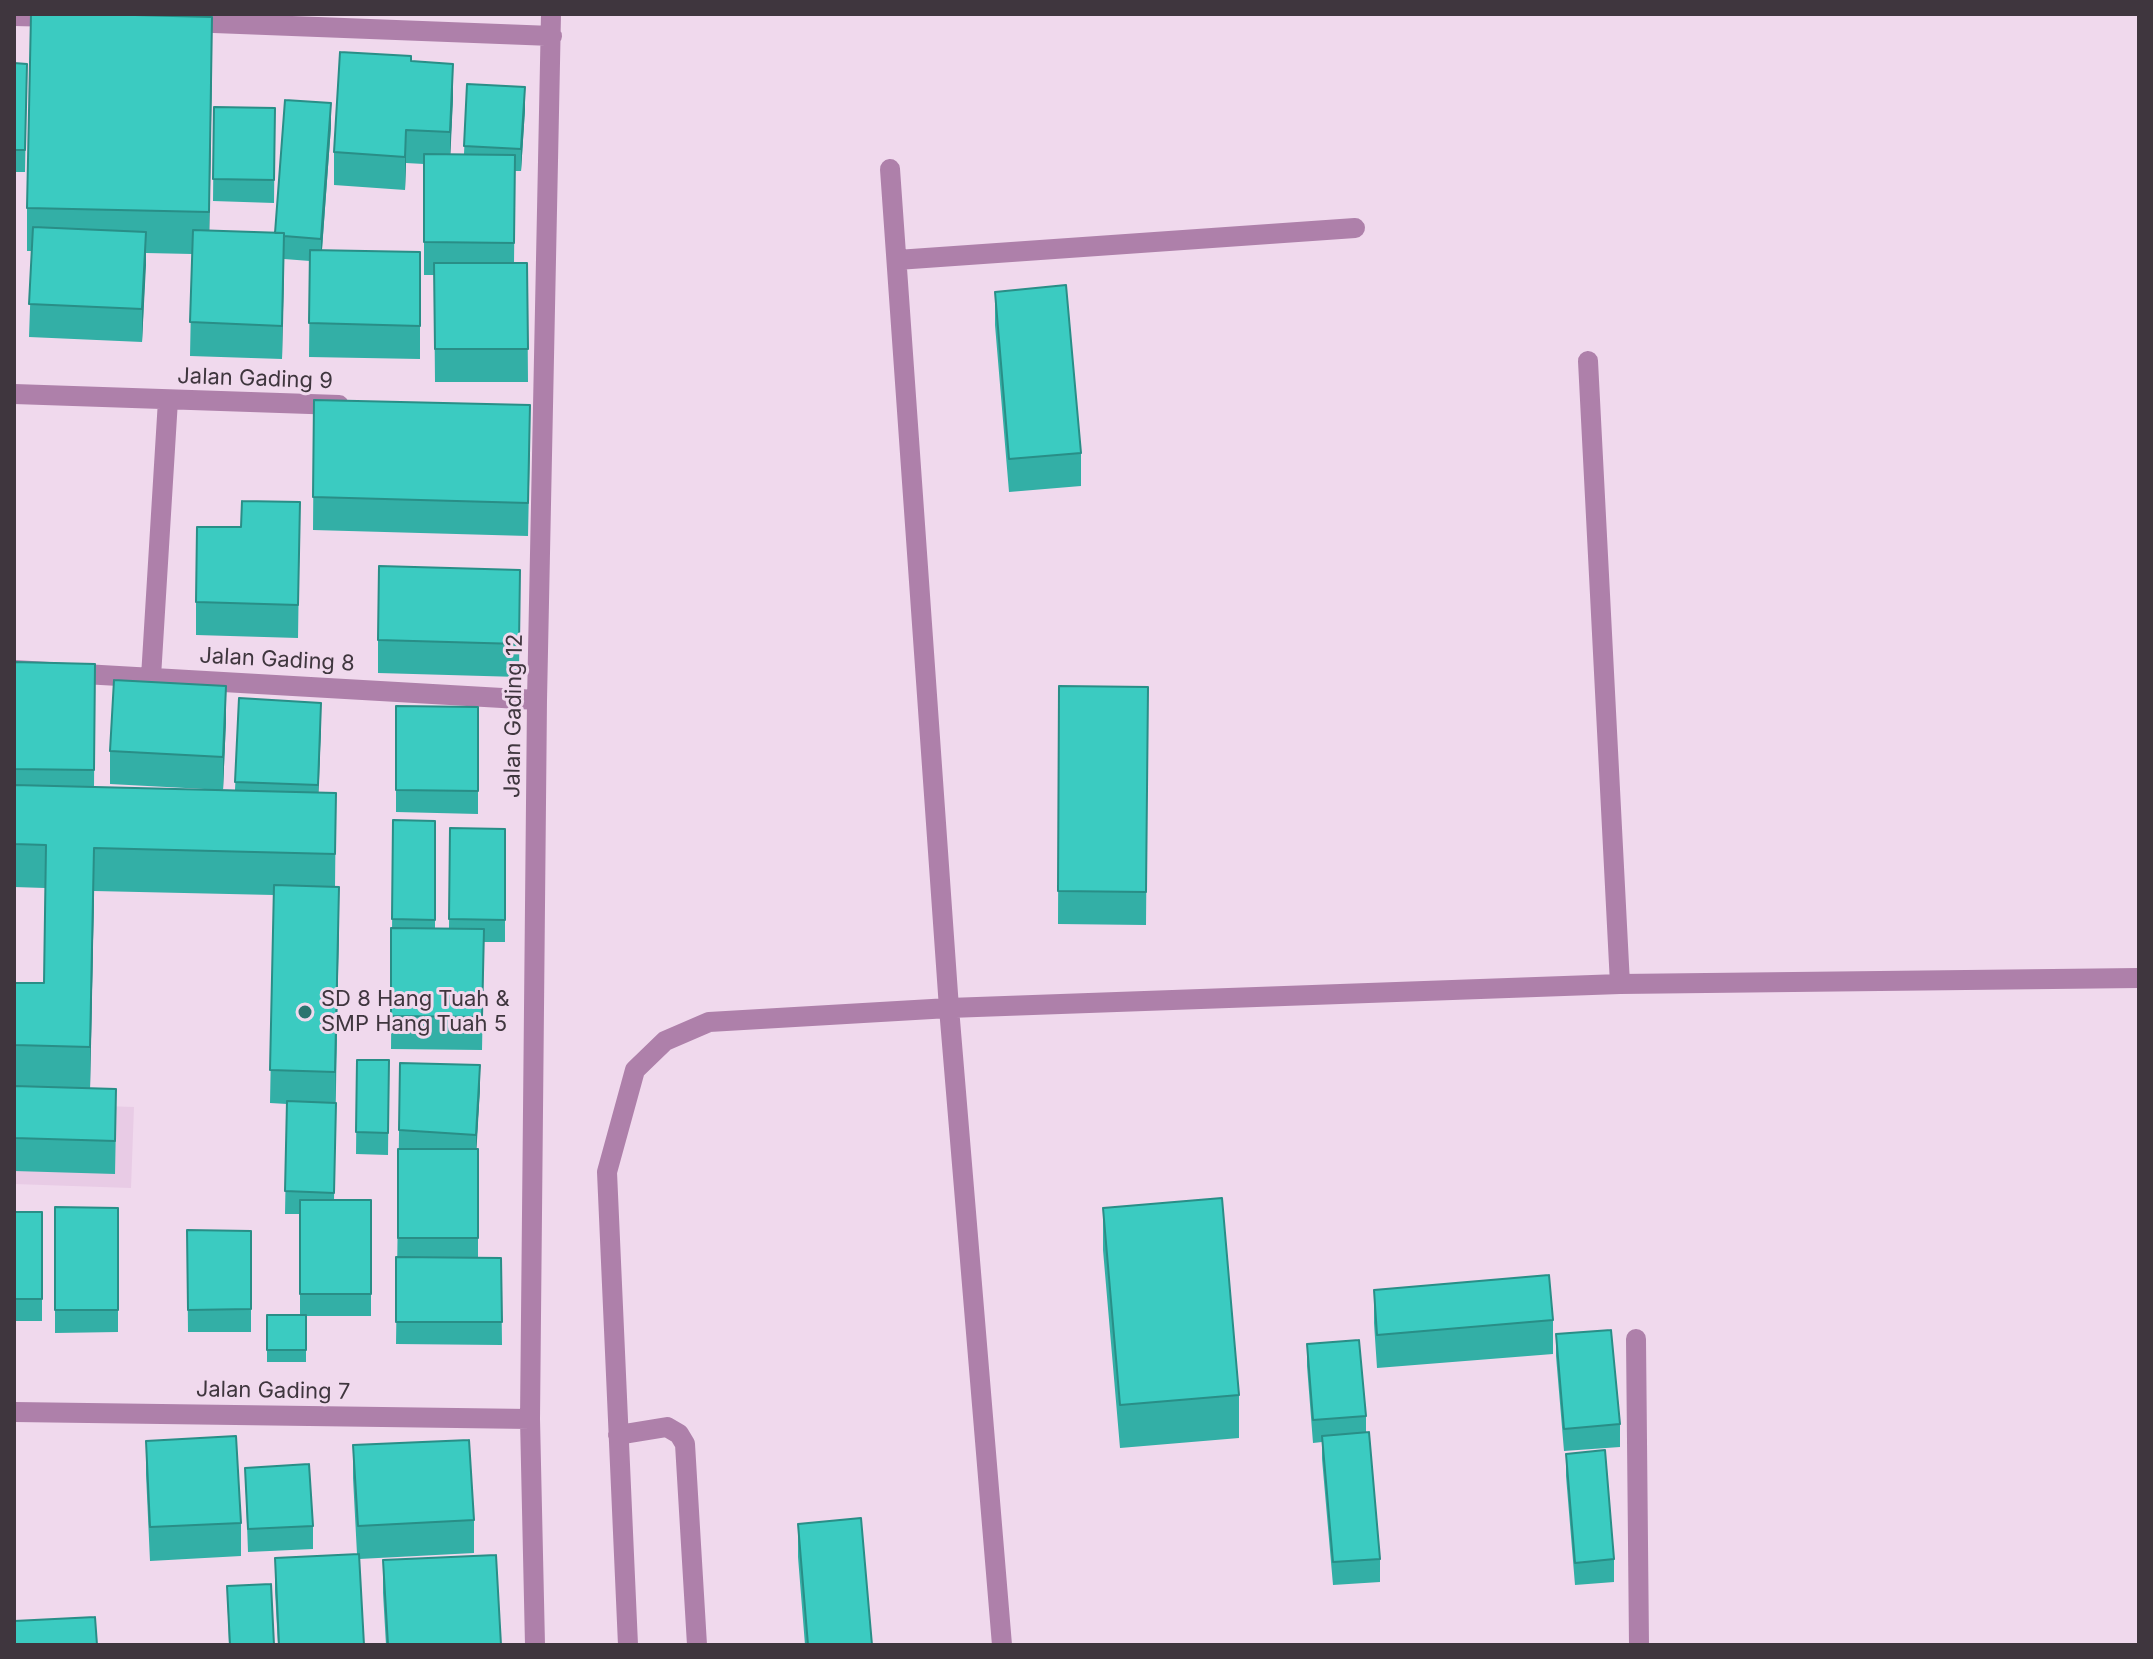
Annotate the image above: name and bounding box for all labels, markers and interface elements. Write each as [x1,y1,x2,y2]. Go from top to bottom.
street label: Jalan Gading 9 [177,363,333,395]
street label: Jalan Gading 12 [499,634,529,798]
street label: Jalan Gading 8 [199,643,355,677]
place label: SD 8 Hang Tuah & SMP Hang Tuah 5 [321,986,510,1038]
marker: SD 8 Hang Tuah & SMP Hang Tuah 5 [296,1003,314,1021]
street label: Jalan Gading 7 [196,1376,350,1406]

